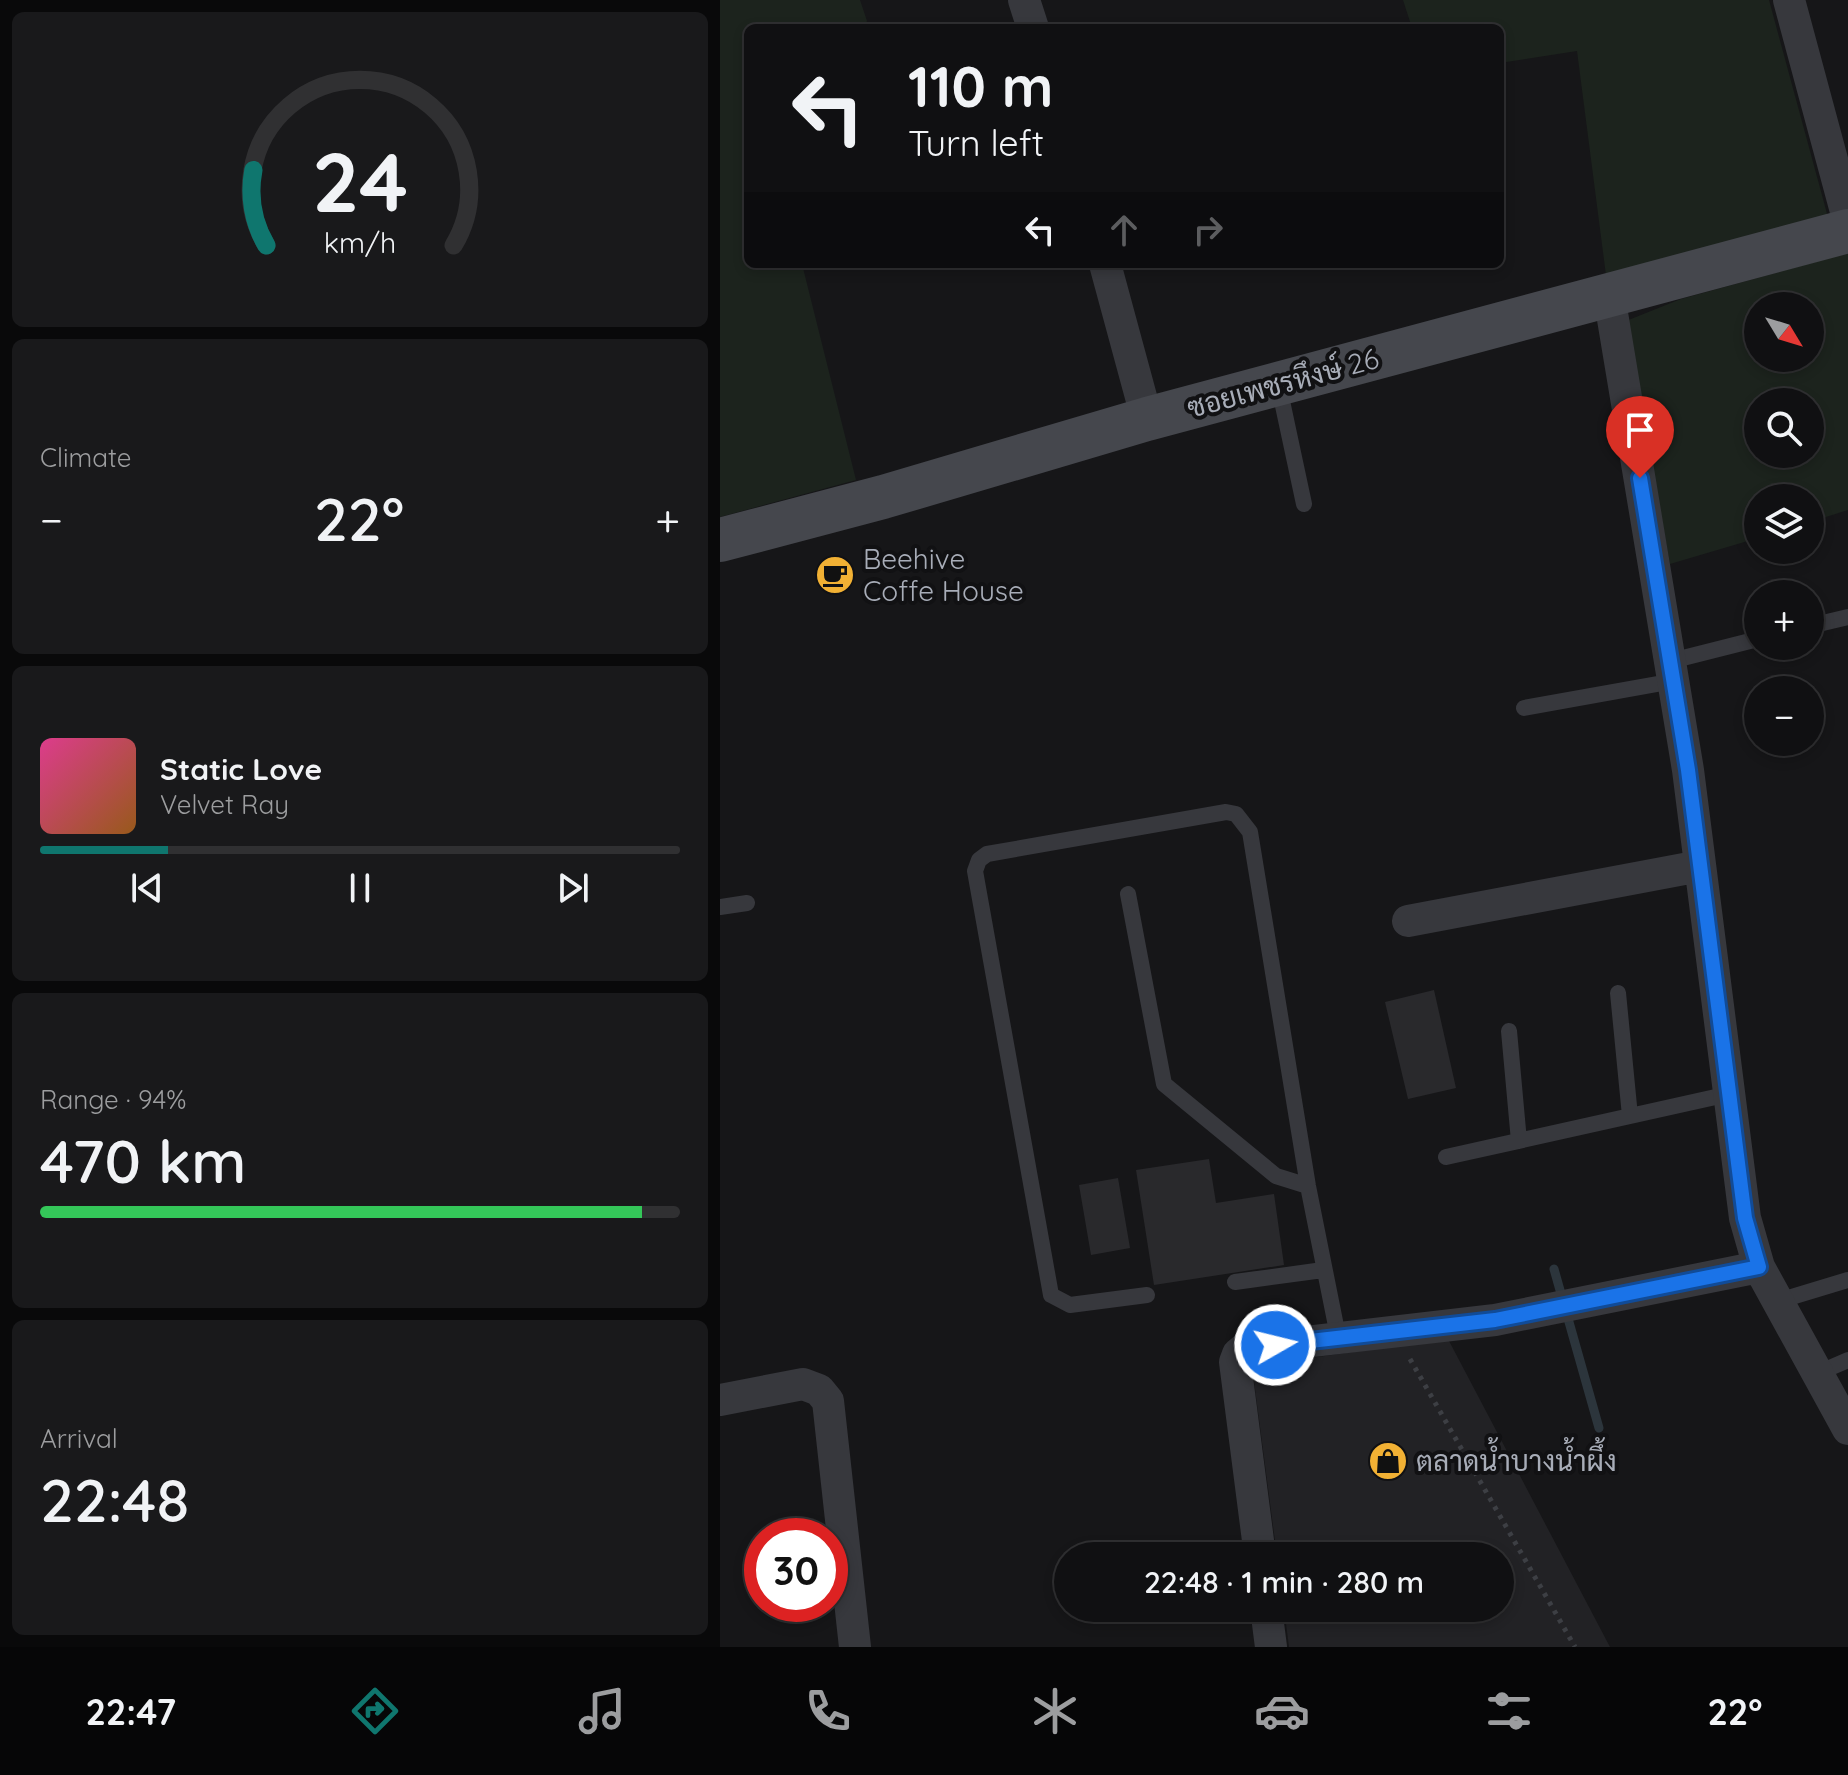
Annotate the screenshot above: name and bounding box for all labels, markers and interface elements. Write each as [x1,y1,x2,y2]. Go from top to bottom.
text: 110 m [908,51,1053,121]
icon: left [776,56,880,160]
text: Turn left [908,120,1044,165]
text: 24 [312,128,408,232]
icon: left [1018,208,1062,252]
icon: ahead [1102,208,1146,252]
icon: right [1186,208,1230,252]
text: km/h [324,224,396,260]
north arrow [1744,292,1824,372]
map controls [1744,292,1824,756]
street label: ซอยเพชรหึงษ์ 26 [1183,339,1382,425]
button: search [1744,388,1824,468]
pin [1606,396,1674,478]
icon: arrive [1618,408,1662,452]
text: Climate [40,441,131,474]
text: 22° [314,481,404,556]
button: layers [1744,484,1824,564]
text: − [40,492,63,547]
text: + [655,492,680,547]
place label: Beehive Coffe House [863,541,1024,608]
cafe icon: Beehive Coffe House [814,554,856,596]
button: + [1744,580,1824,660]
button: − [1744,676,1824,756]
text: Static Love [160,750,322,788]
text: Velvet Ray [160,788,289,821]
icon: previous [125,866,169,910]
icon: pause [338,866,382,910]
icon: next [551,866,595,910]
text: Range · 94% [40,1083,186,1116]
text: 470 km [40,1123,246,1198]
position arrow [1233,1303,1317,1387]
text: Arrival [40,1422,118,1455]
place label: ตลาดน้ำบางน้ำผึ้ง [1416,1437,1617,1478]
shop icon: ตลาดน้ำบางน้ำผึ้ง [1367,1440,1409,1482]
text: 22:48 [40,1462,189,1537]
speed limit sign: 30 [744,1518,848,1622]
text: 22:48 · 1 min · 280 m [1144,1563,1424,1601]
icon: directions [347,1683,403,1739]
icon: music [574,1683,630,1739]
icon: phone [800,1683,856,1739]
icon: climate [1027,1683,1083,1739]
icon: car [1254,1683,1310,1739]
icon: filters [1481,1683,1537,1739]
text: 22:47 [85,1689,176,1734]
text: 22° [1707,1689,1763,1734]

